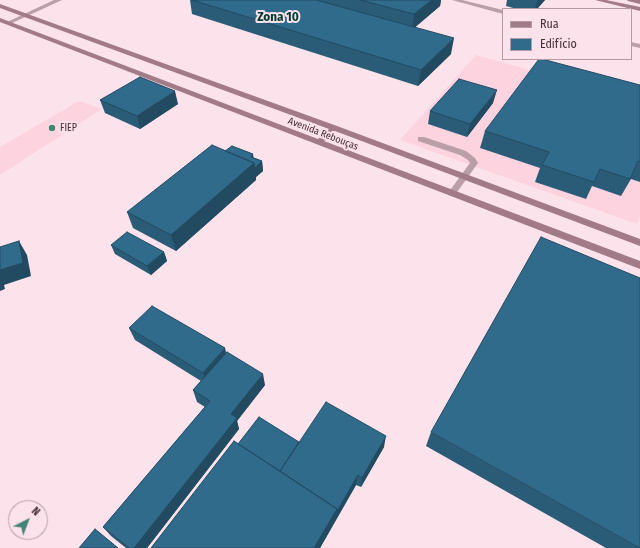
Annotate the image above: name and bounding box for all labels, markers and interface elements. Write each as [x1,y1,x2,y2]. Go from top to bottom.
legend [502,8,632,60]
district label: Zona 10 [257,9,299,25]
text: Rua [540,17,559,31]
text: Edifício [540,37,577,51]
street label: Avenida Rebouças [286,115,360,153]
place label: FIEP [60,122,77,134]
marker: FIEP [47,123,57,133]
north arrow [8,500,48,540]
text: N [29,504,42,518]

